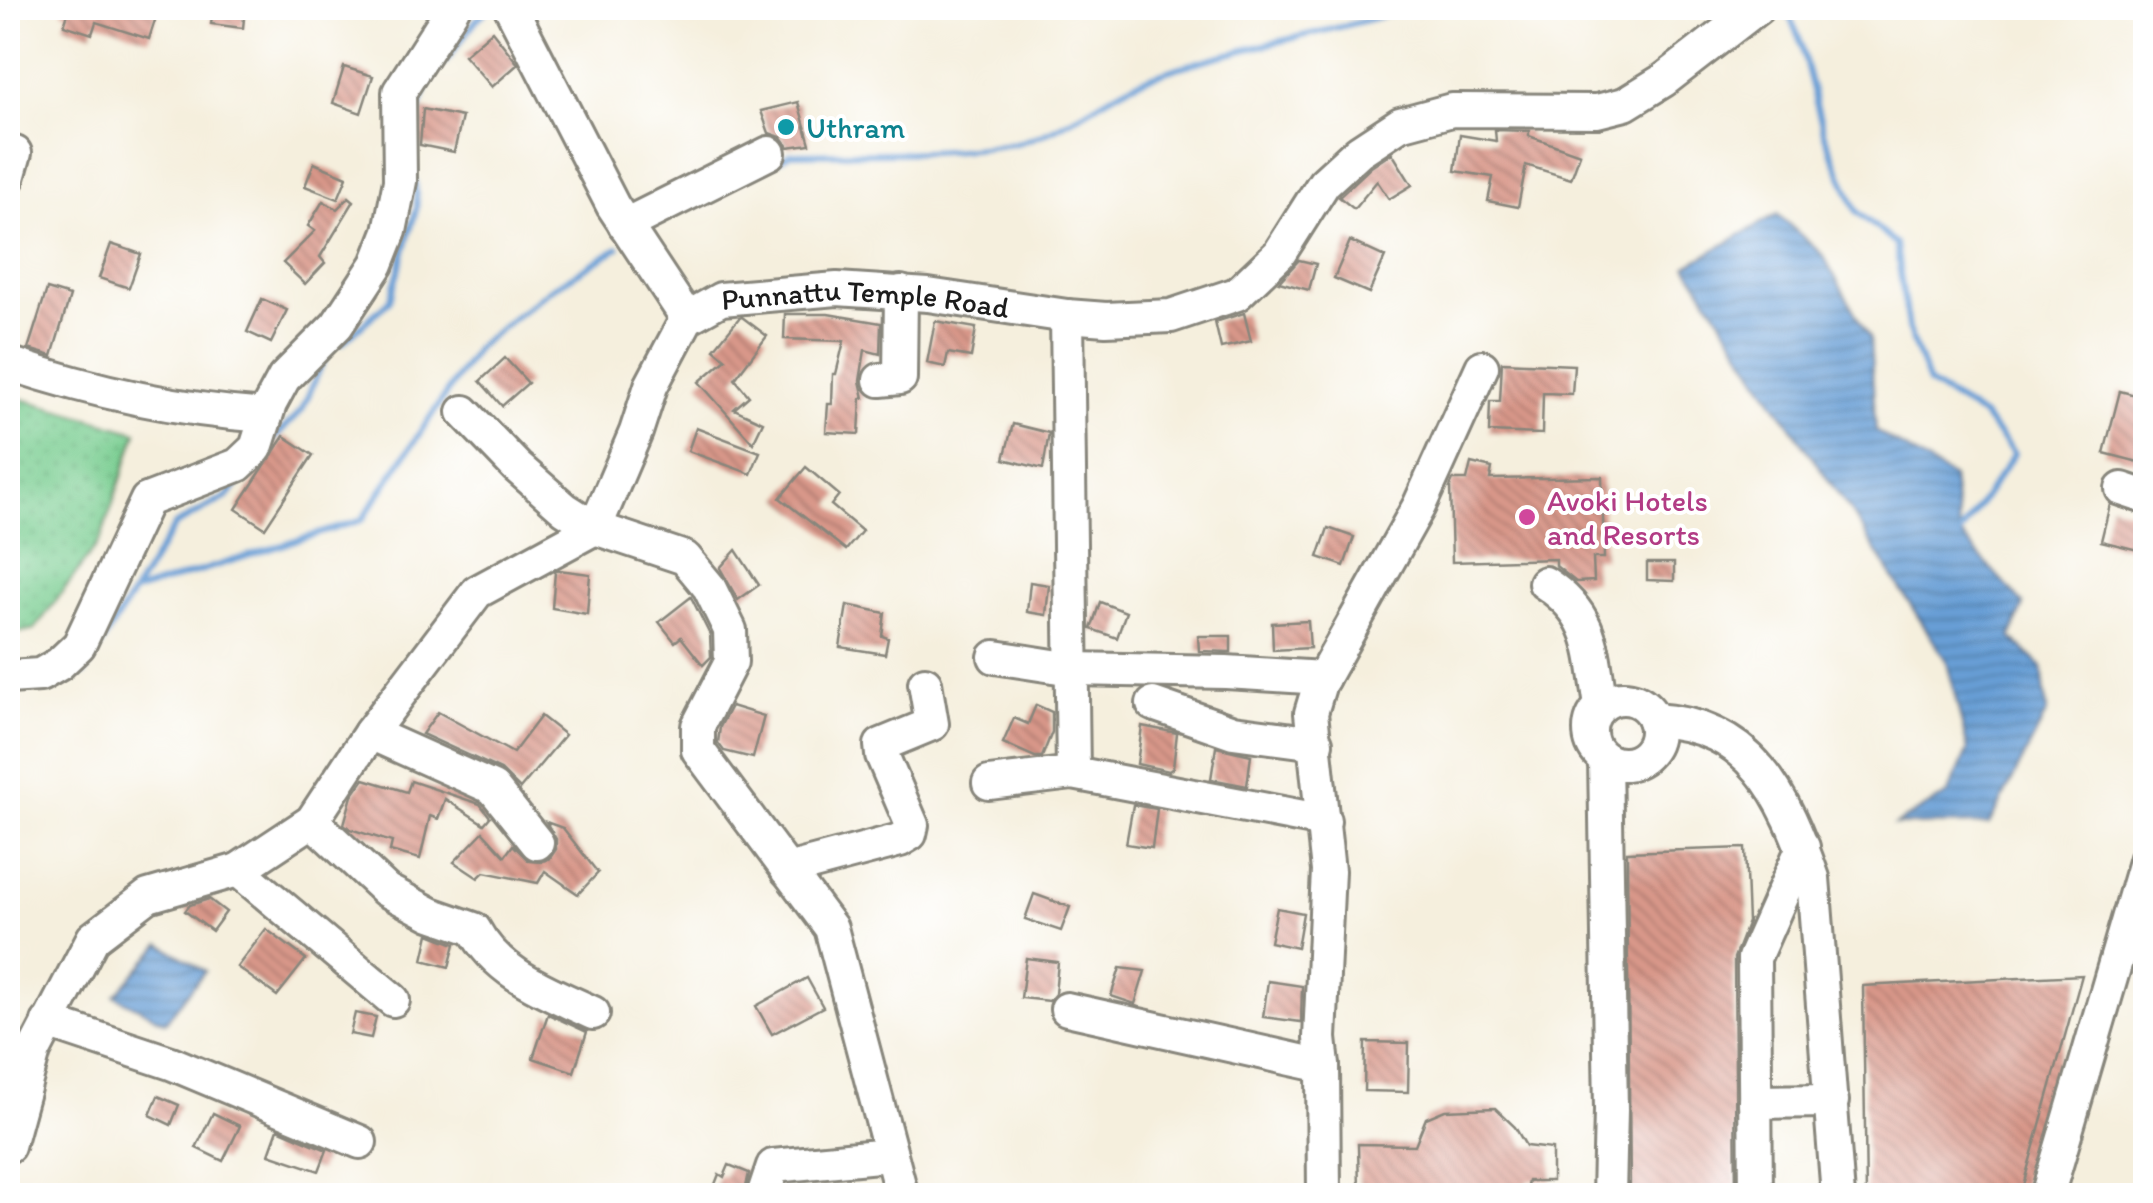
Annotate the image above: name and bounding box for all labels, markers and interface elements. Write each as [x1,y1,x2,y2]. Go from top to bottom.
place label: Uthram [806,109,905,146]
marker: Uthram [775,116,797,138]
street label: Punnattu Temple Road [720,270,1013,326]
place label: Avoki Hotels and Resorts [1547,482,1708,553]
marker: Avoki Hotels and Resorts [1516,506,1538,528]

